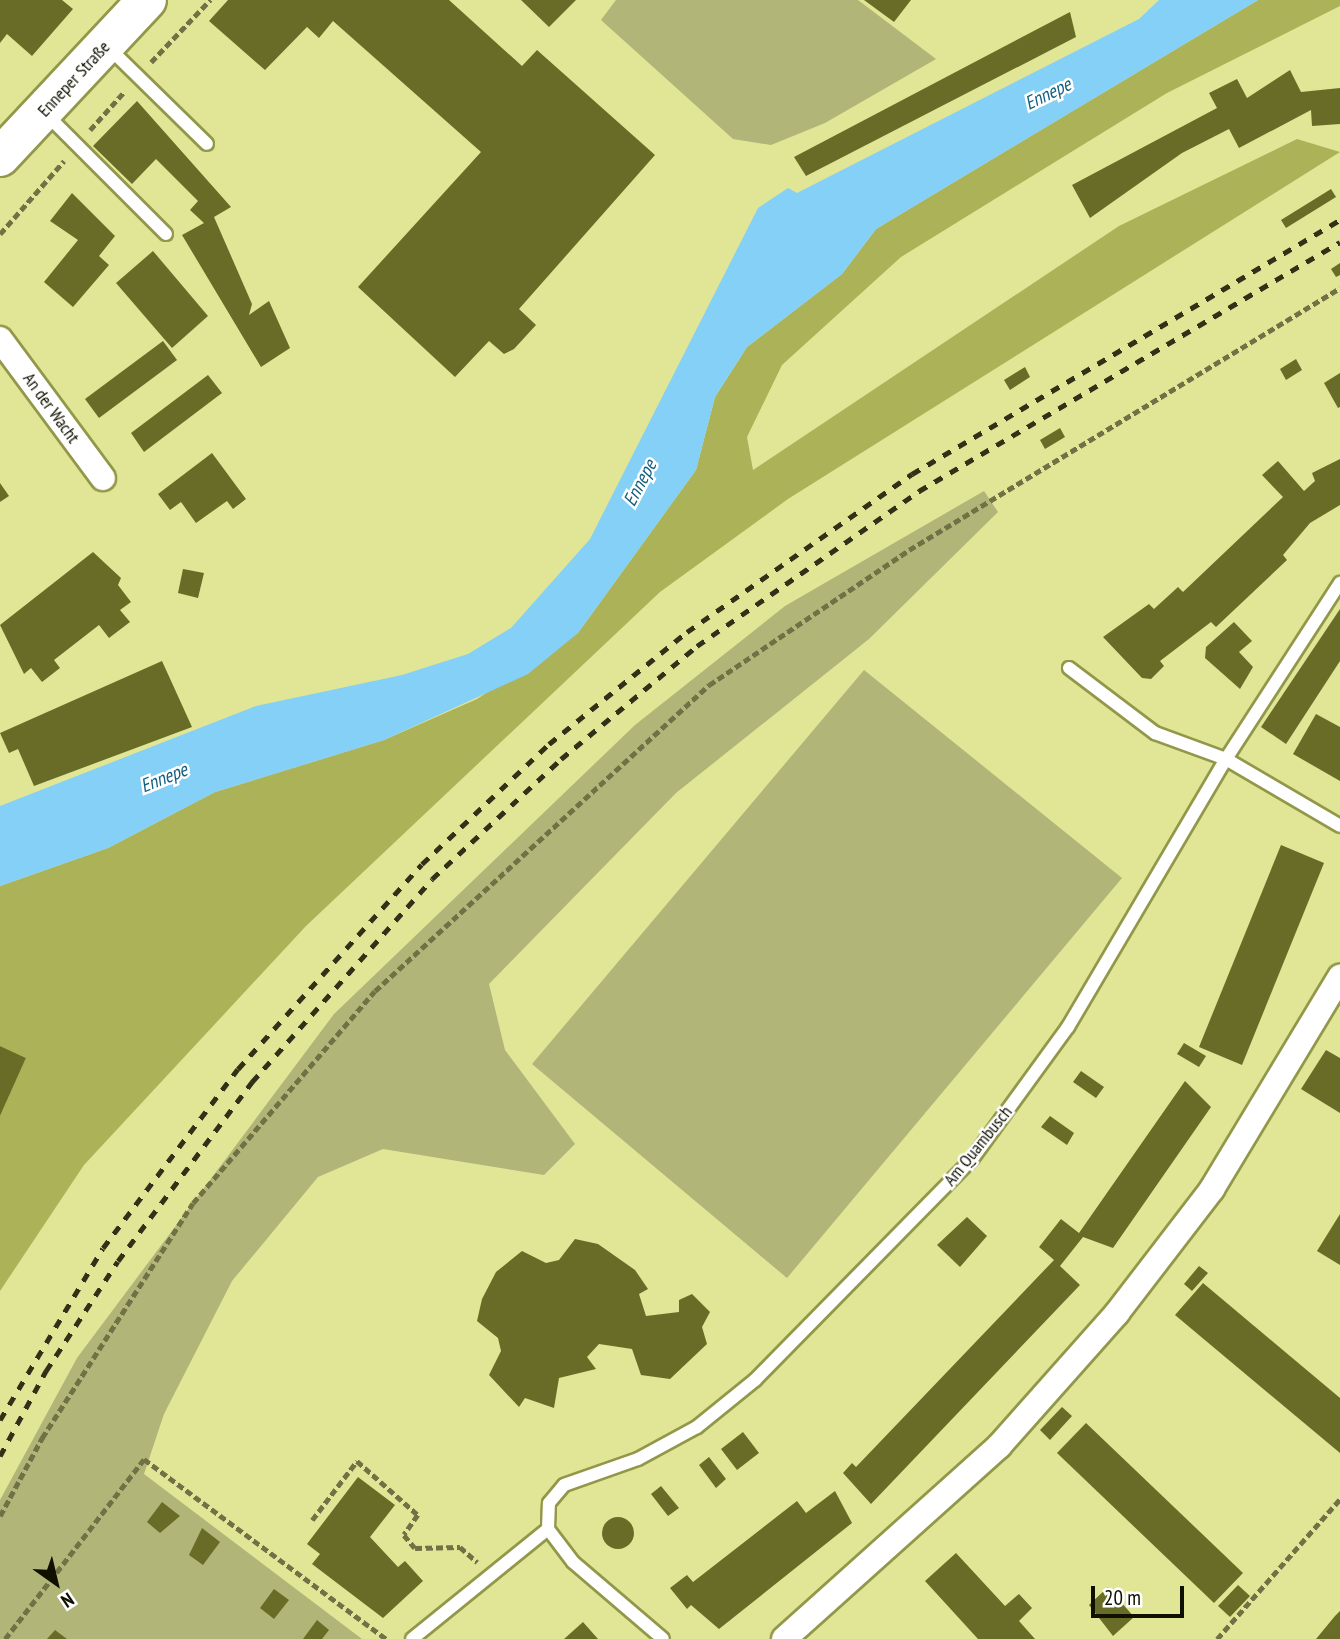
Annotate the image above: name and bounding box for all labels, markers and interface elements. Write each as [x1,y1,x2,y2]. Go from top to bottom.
street label: Enneper Straße [33,37,115,121]
water label: Ennepe [1021,73,1075,115]
street label: An der Wacht [18,368,84,448]
water label: Ennepe [618,456,662,510]
water label: Ennepe [137,758,191,798]
street label: Am Quambusch [939,1102,1017,1190]
north arrow [21,1548,91,1618]
scale bar [1095,1572,1188,1616]
text: 20 m [1104,1584,1141,1611]
text: N [57,1588,79,1613]

